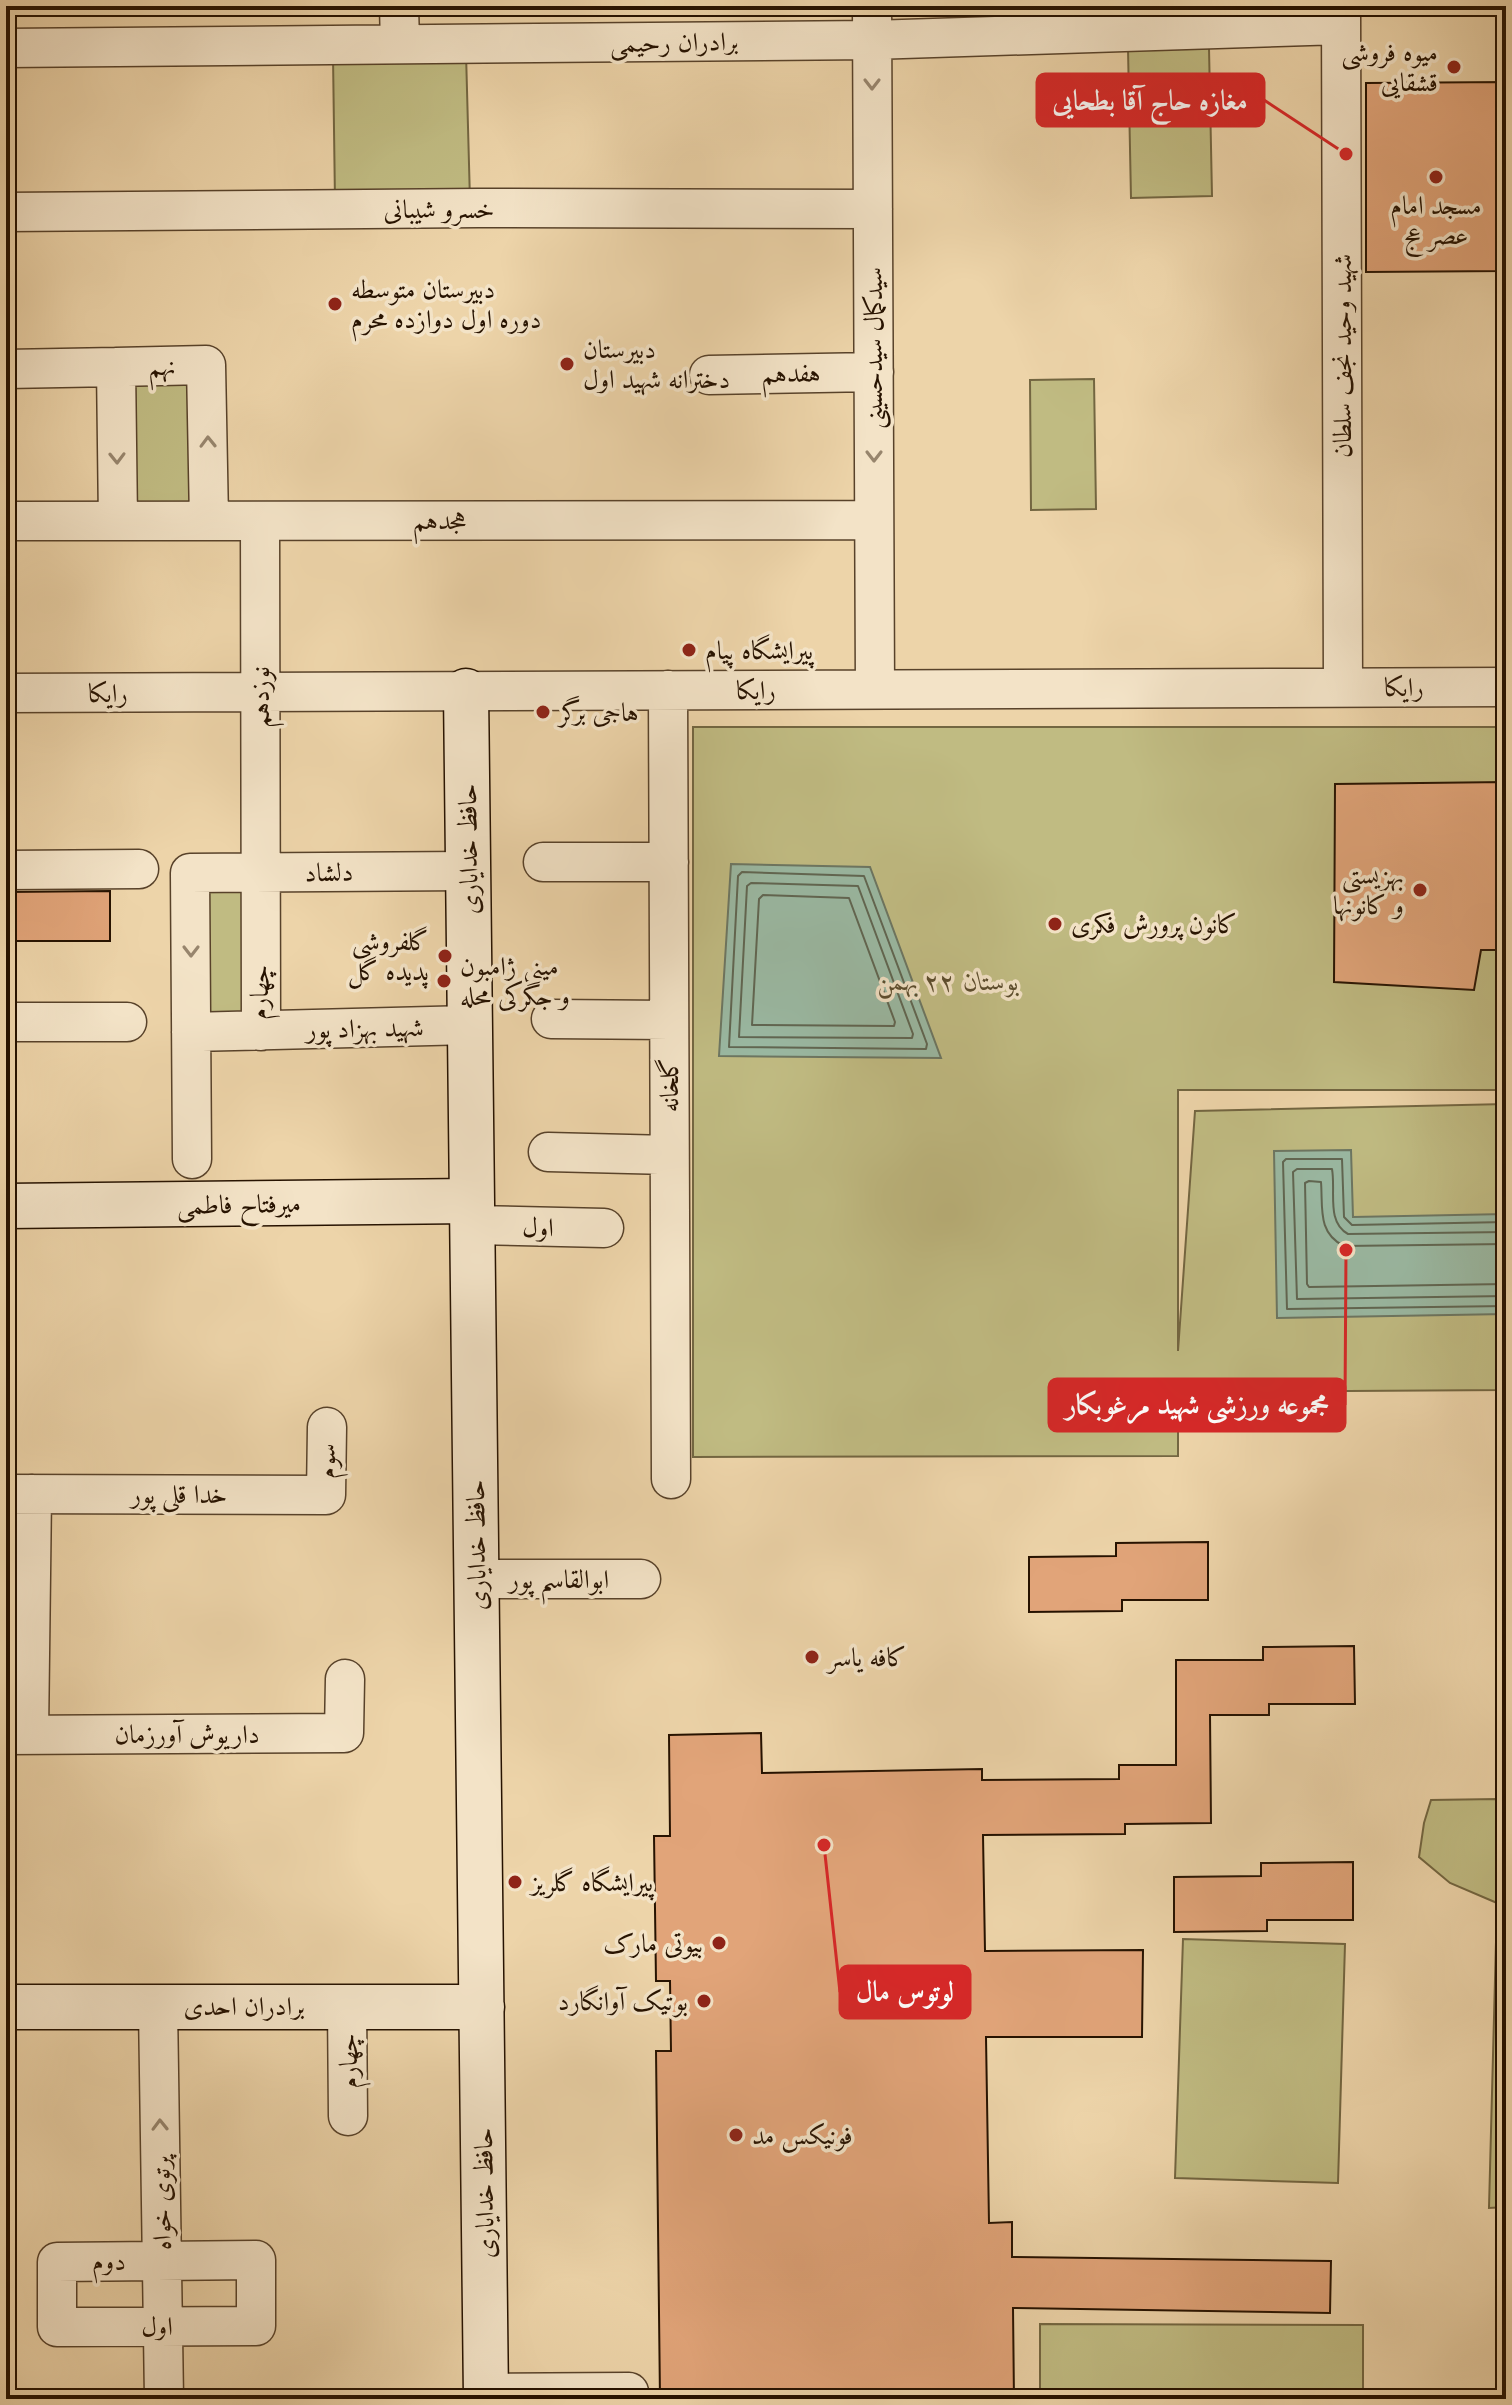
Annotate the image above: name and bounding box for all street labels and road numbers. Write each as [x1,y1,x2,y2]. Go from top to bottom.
street label: برادران رحیمی [609,25,739,61]
street label: خسرو شیبانی [383,193,495,226]
street label: شهید وحید نجف سلطان [1326,254,1359,458]
street label: سیدکمال سیدحسینی [857,267,892,429]
street label: نهم [148,350,176,391]
street label: هفدهم [761,356,821,399]
street label: هجدهم [413,504,467,545]
street label: نوزدهم [244,666,285,728]
street label: رایکا [1384,671,1424,703]
street label: رایکا [736,674,776,706]
street label: رایکا [88,677,128,709]
street label: حافظ خدایاری [451,783,485,915]
street label: دلشاد [304,856,354,888]
street label: چهارم [242,964,283,1021]
street label: شهید بهزاد پور [303,1011,424,1048]
street label: گلخانه [653,1058,685,1112]
street label: میرفتاح فاطمی [177,1187,301,1229]
street label: اول [522,1211,554,1243]
street label: سوم [310,1443,349,1479]
street label: خدا قلی پور [128,1478,227,1513]
street label: حافظ خدایاری [459,1479,493,1611]
street label: ابوالقاسم پور [506,1563,609,1605]
street label: داریوش آورزمان [114,1718,260,1751]
street label: برادران احدی [183,1990,305,2022]
street label: چهارم [332,2033,371,2089]
street label: حافظ خدایاری [467,2127,501,2259]
street label: پرتوی خواه [144,2153,179,2250]
street label: دوم [92,2245,126,2284]
street label: اول [141,2310,173,2342]

